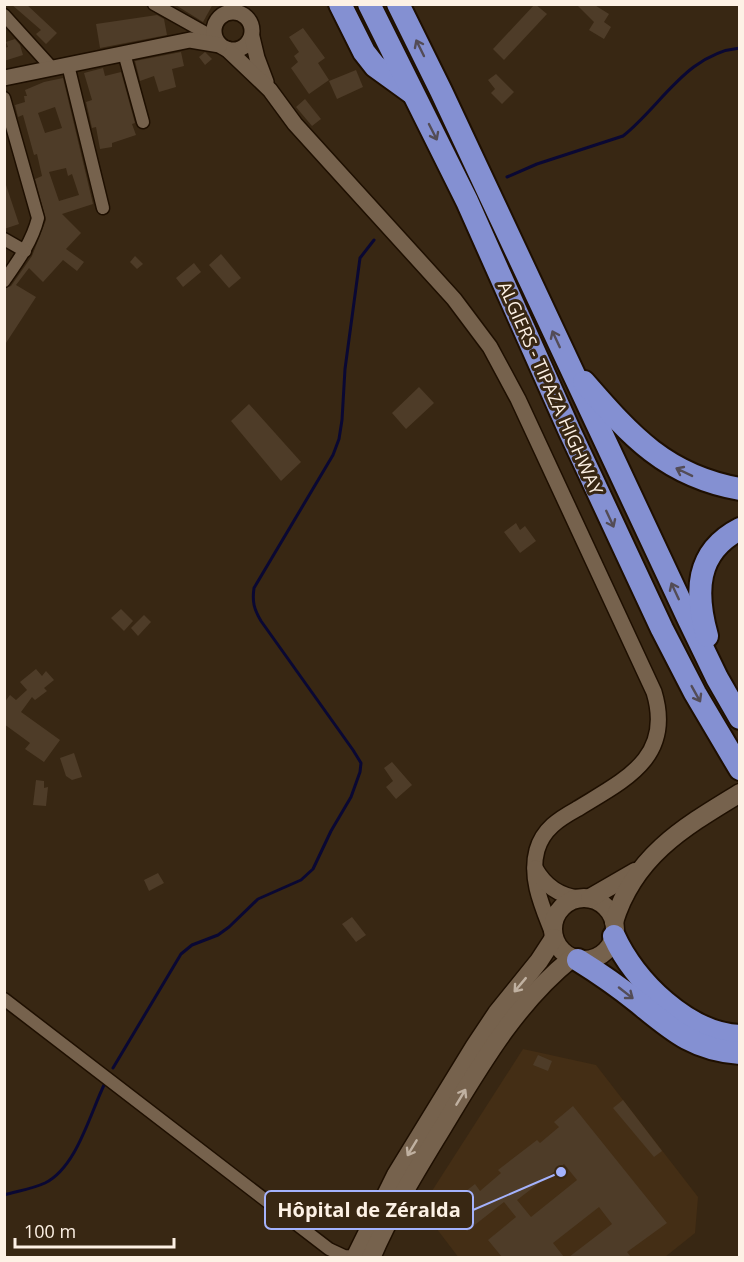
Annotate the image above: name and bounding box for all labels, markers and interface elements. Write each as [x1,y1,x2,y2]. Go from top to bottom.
one-way arrow [413,39,425,57]
one-way arrow [427,123,439,140]
street label: ALGIERS - TIPAZA HIGHWAY [493,277,609,499]
one-way arrow [549,330,561,348]
one-way arrow [675,466,693,477]
one-way arrow [605,510,616,528]
one-way arrow [669,582,681,600]
one-way arrow [690,686,702,703]
one-way arrow [513,977,526,993]
one-way arrow [618,987,634,1000]
one-way arrow [456,1089,468,1106]
one-way arrow [406,1139,418,1156]
callout: Hôpital de Zéralda [265,1191,473,1229]
text: Hôpital de Zéralda [277,1196,461,1223]
scale bar [15,1211,174,1249]
text: 100 m [24,1219,76,1243]

